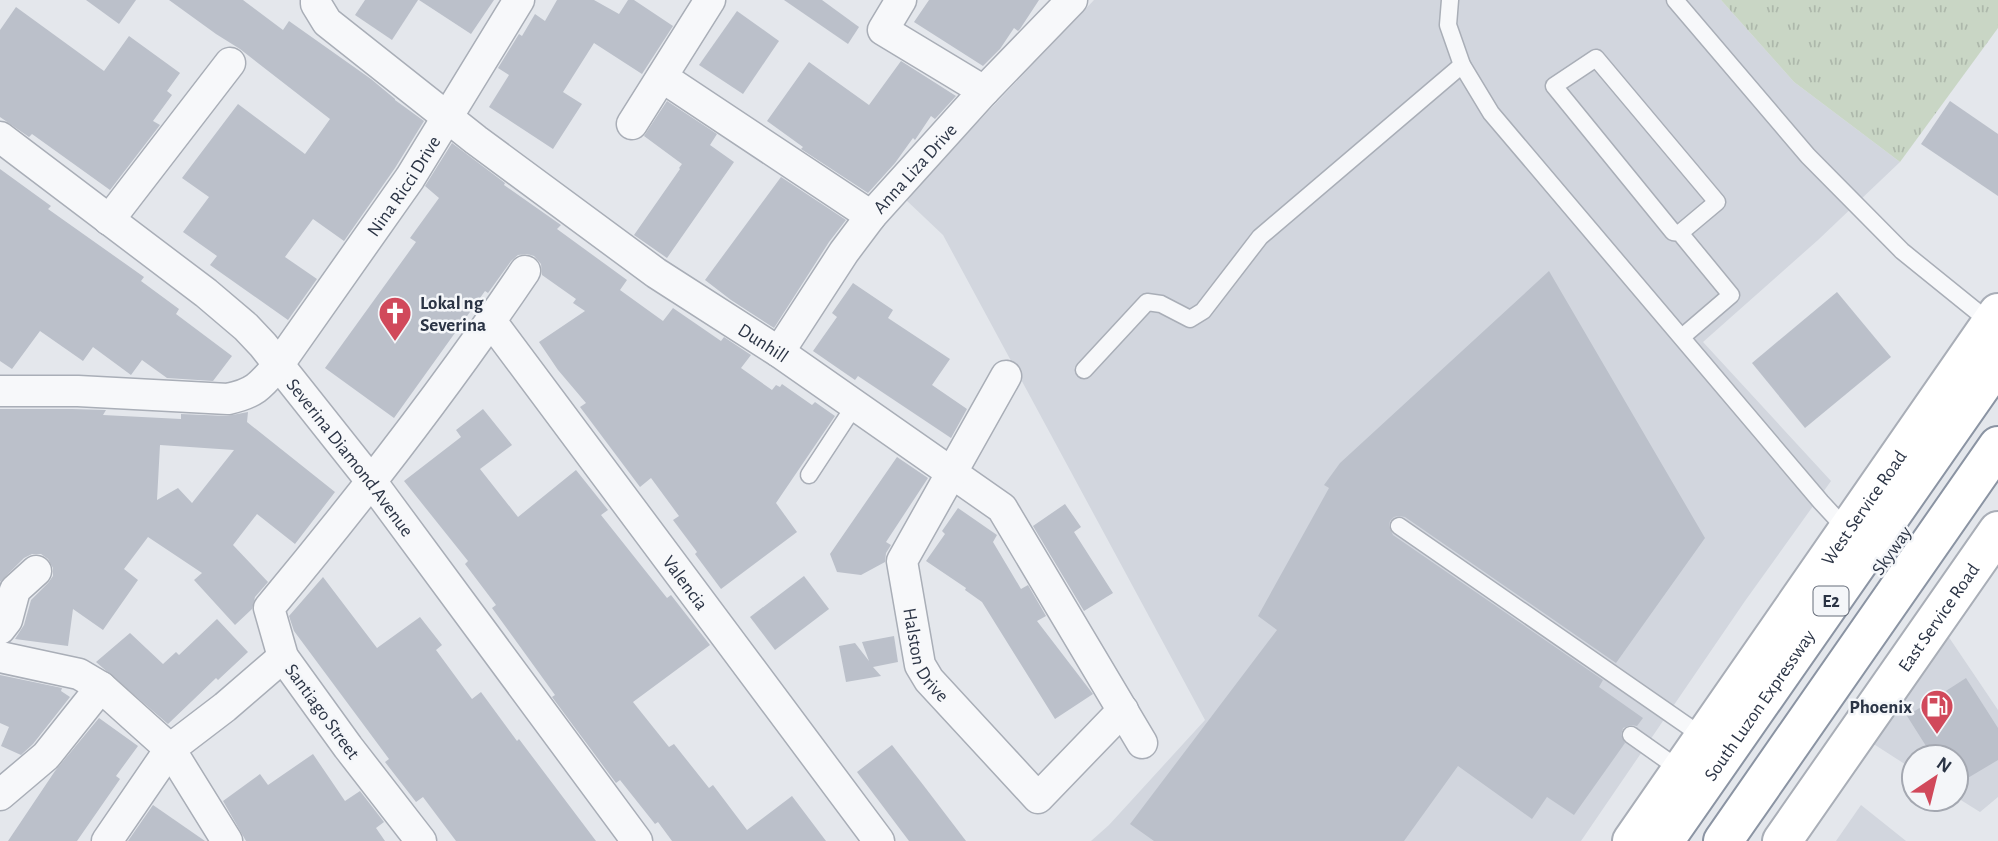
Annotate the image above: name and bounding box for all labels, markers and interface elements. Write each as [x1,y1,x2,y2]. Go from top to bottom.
street label: Anna Liza Drive [870,120,961,218]
street label: Nina Ricci Drive [364,133,444,240]
church icon: Lokal ng Severina [376,294,414,343]
place label: Lokal ng Severina [420,294,486,335]
street label: Dunhill [734,320,791,367]
street label: Severina Diamond Avenue [282,375,417,541]
street label: West Service Road [1818,447,1911,569]
street label: Skyway [1869,523,1916,579]
street label: Valencia [658,552,711,614]
street label: East Service Road [1895,560,1984,676]
road number: E2 [1814,586,1848,616]
street label: Halston Drive [899,606,952,706]
street label: South Luzon Expressway [1701,627,1819,785]
street label: Santiago Street [281,661,363,763]
fuel station icon: Phoenix [1918,687,1956,736]
place label: Phoenix [1849,698,1912,717]
north arrow [1900,743,1970,813]
text: N [1933,754,1955,777]

